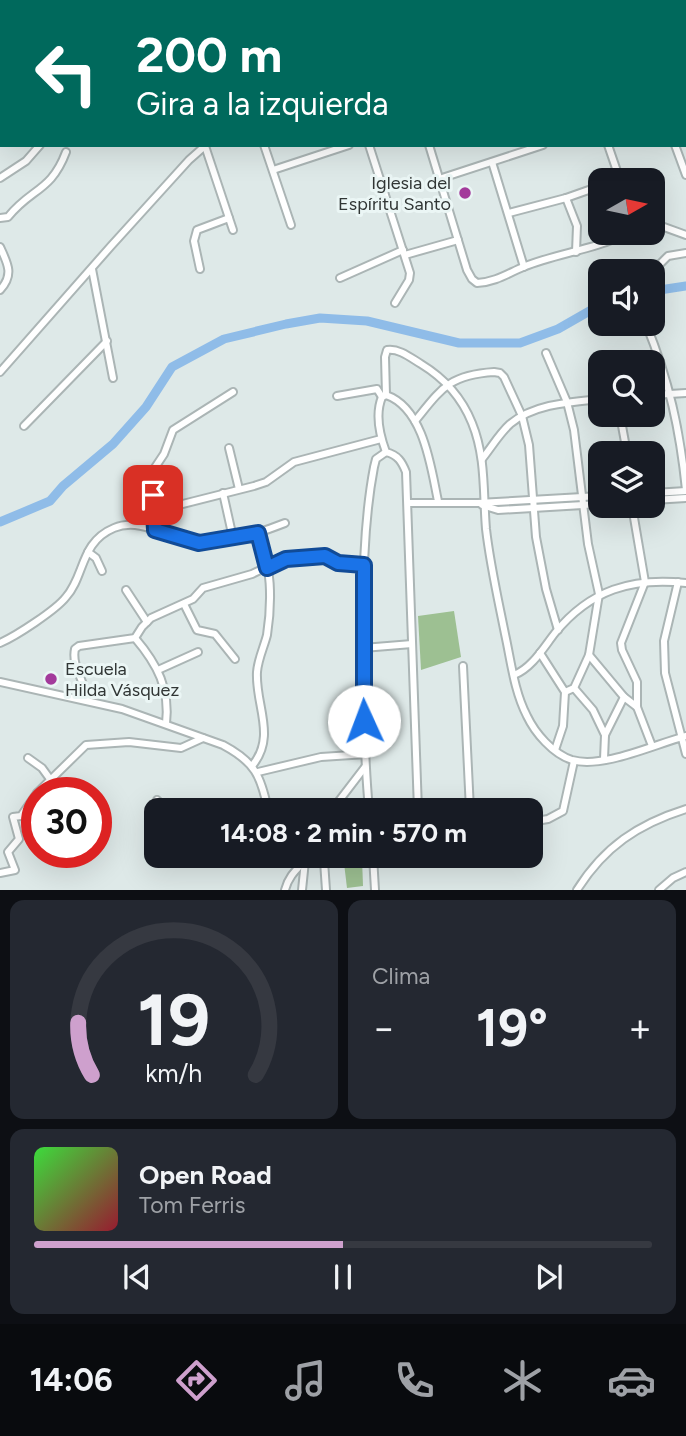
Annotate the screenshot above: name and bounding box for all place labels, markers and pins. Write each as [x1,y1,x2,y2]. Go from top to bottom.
place label: Iglesia del Espíritu Santo [338,172,451,215]
marker: Iglesia del Espíritu Santo [457,185,473,201]
pin [123,465,183,525]
place label: Escuela Hilda Vásquez [65,658,179,701]
marker: Escuela Hilda Vásquez [43,671,59,687]

